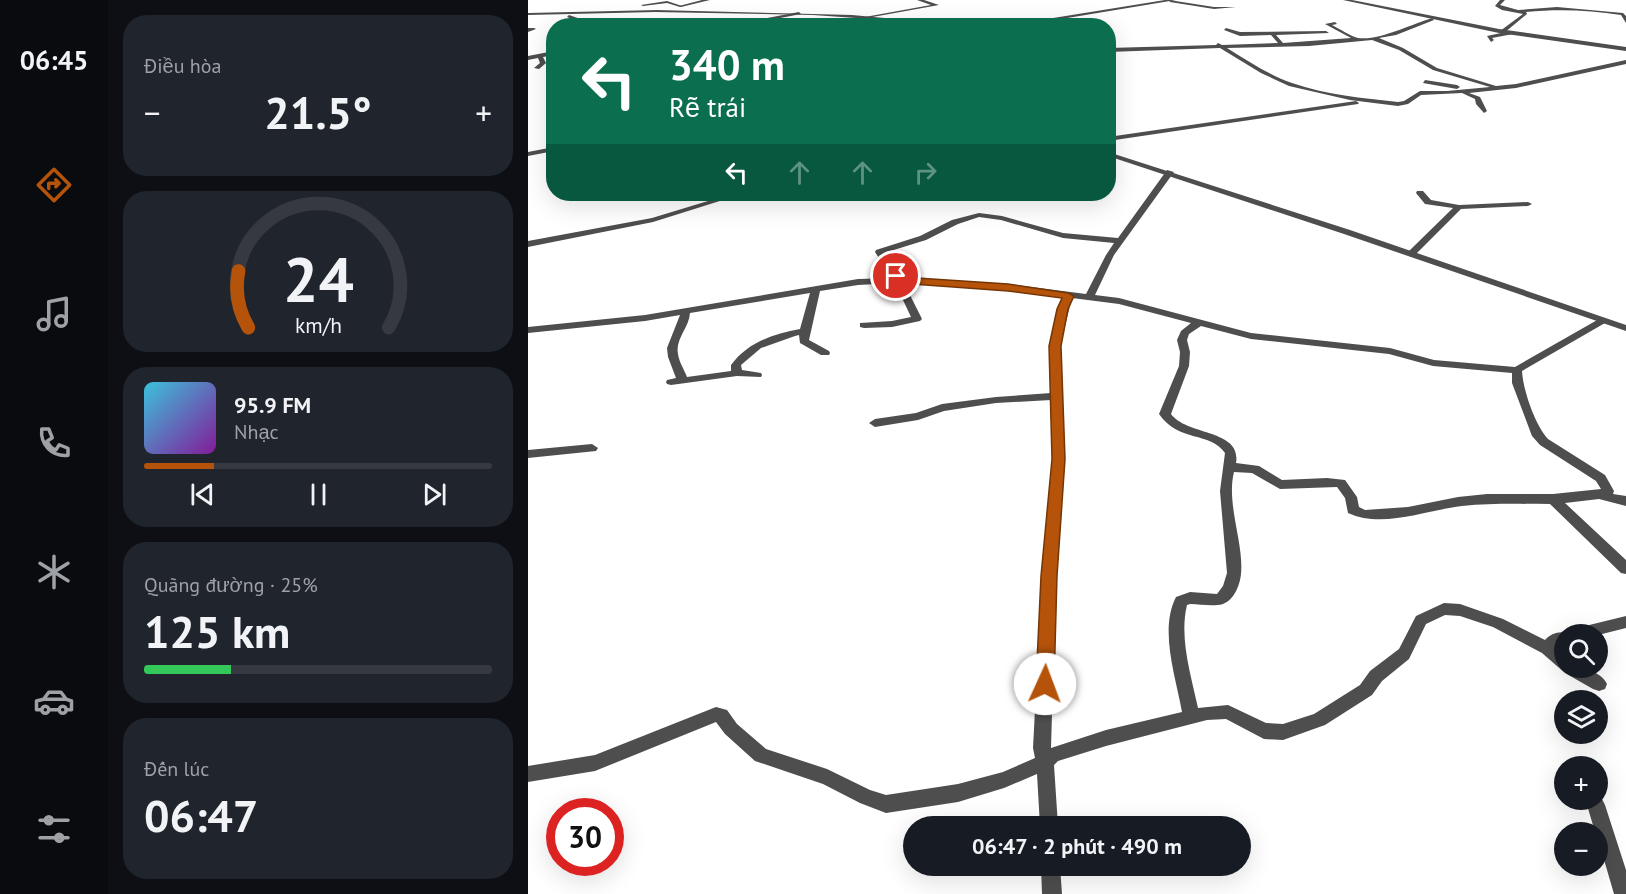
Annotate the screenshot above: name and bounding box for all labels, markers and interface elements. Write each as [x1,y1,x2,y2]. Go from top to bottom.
text: 340 m [669,37,785,92]
icon: left [570,42,648,120]
text: 06:45 [20,43,88,77]
text: Điều hòa [144,53,221,79]
text: 21.5° [264,83,372,141]
text: Rẽ trái [669,90,746,124]
text: − [144,91,161,134]
text: + [475,91,492,134]
icon: left [720,156,753,189]
icon: ahead [783,156,816,189]
icon: ahead [846,156,879,189]
icon: right [909,156,942,189]
icon: directions [33,164,75,206]
text: 24 [283,238,353,319]
pin [870,250,921,301]
icon: arrive [879,259,912,292]
icon: music [33,293,75,335]
text: km/h [294,312,341,340]
text: 95.9 FM [234,391,311,419]
text: Nhạc [234,419,279,445]
icon: phone [33,422,75,464]
icon: previous [186,478,219,511]
icon: pause [302,478,335,511]
icon: next [418,478,451,511]
icon: climate [33,551,75,593]
text: Quãng đường · 25% [144,572,318,598]
text: 125 km [144,602,290,660]
map controls [1554,624,1608,876]
button: search [1554,624,1608,678]
position arrow [1013,652,1077,716]
icon: car [33,680,75,722]
button: layers [1554,690,1608,744]
text: Đến lúc [144,756,209,782]
button: + [1554,756,1608,810]
text: 06:47 [144,786,258,844]
speed limit sign: 30 [546,798,624,876]
icon: filters [33,808,75,850]
button: − [1554,822,1608,876]
text: 06:47 · 2 phút · 490 m [972,832,1182,860]

